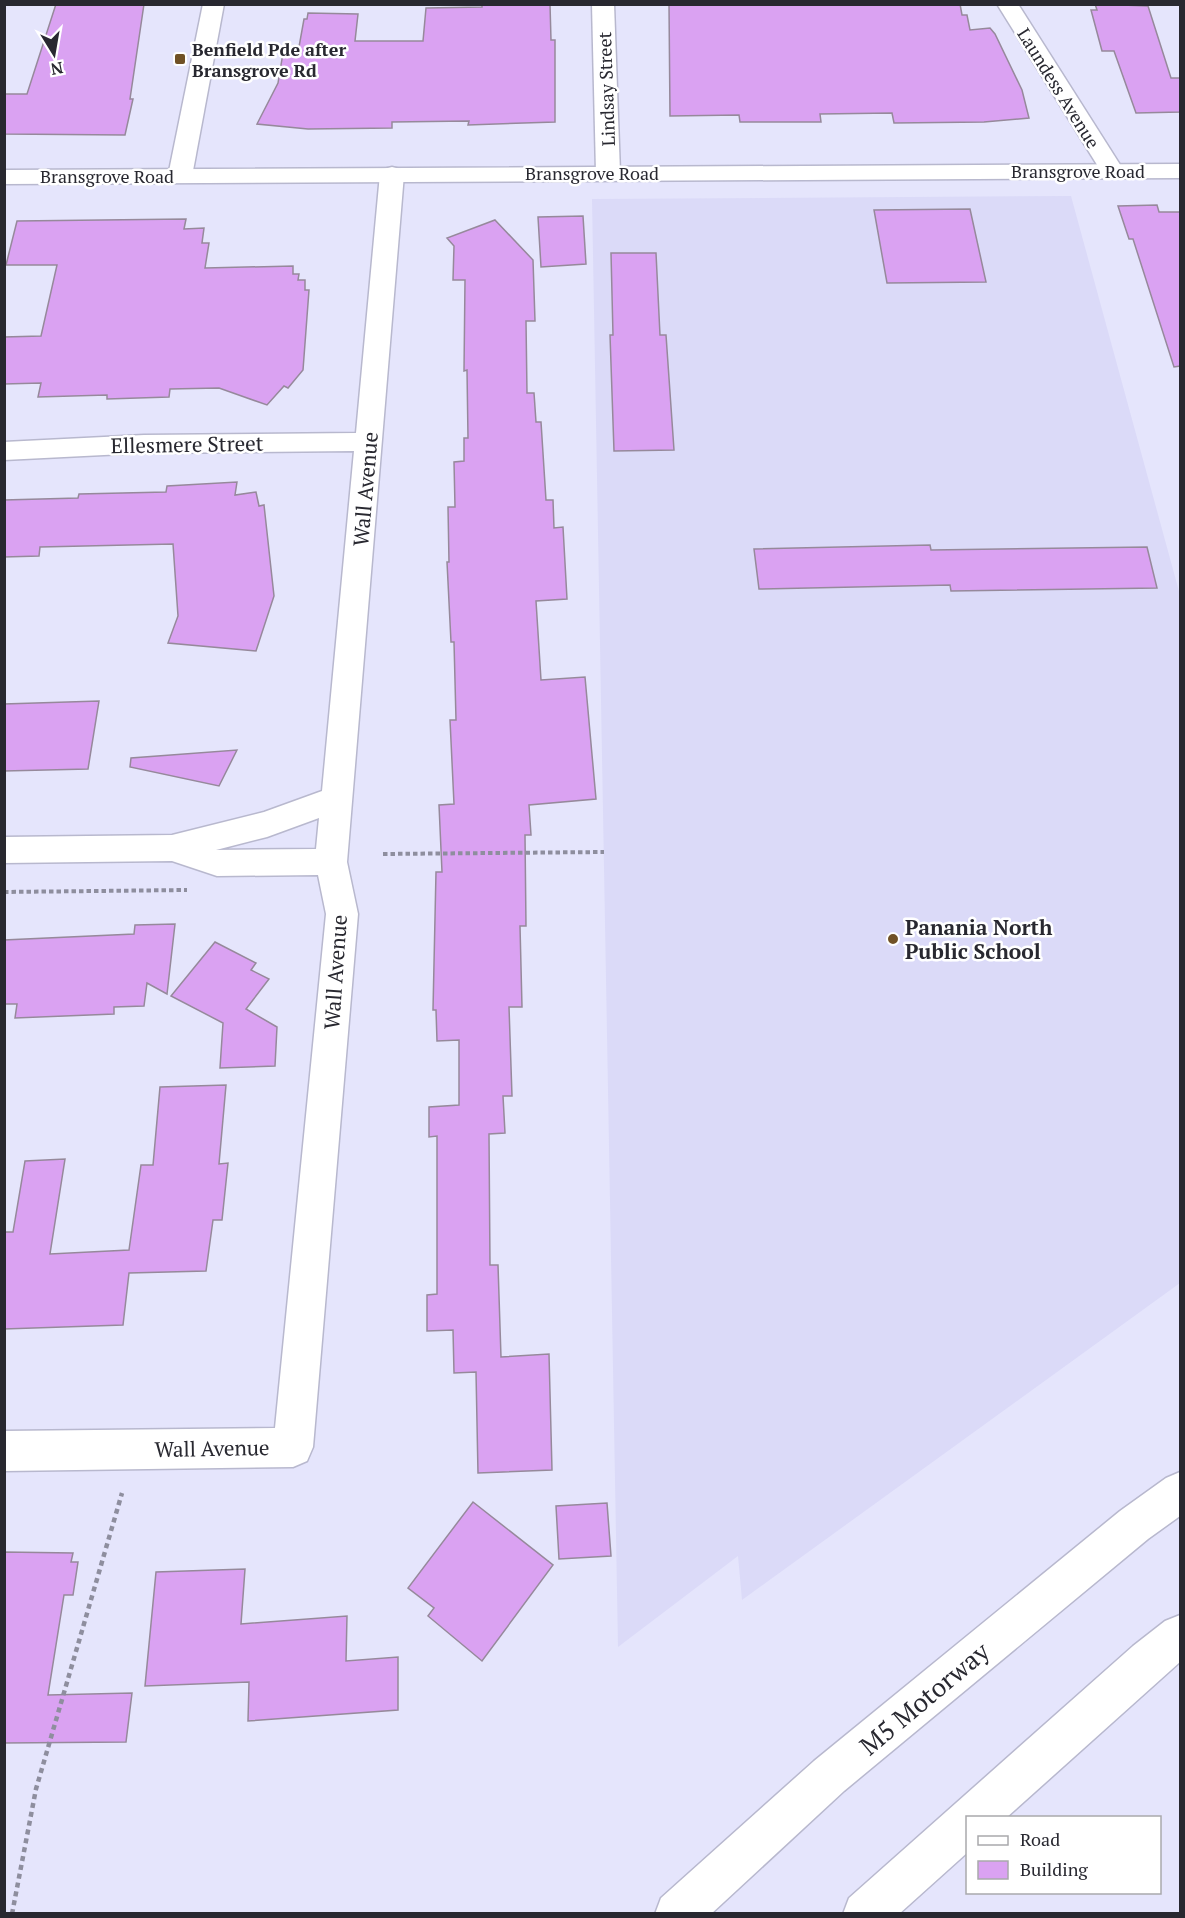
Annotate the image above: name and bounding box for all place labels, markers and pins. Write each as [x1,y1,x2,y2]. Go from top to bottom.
place label: Benfield Pde after Bransgrove Rd [192,37,346,82]
marker: Benfield Pde after Bransgrove Rd [173,52,187,66]
place label: Panania North Public School [905,913,1053,965]
marker: Panania North Public School [886,932,900,946]

